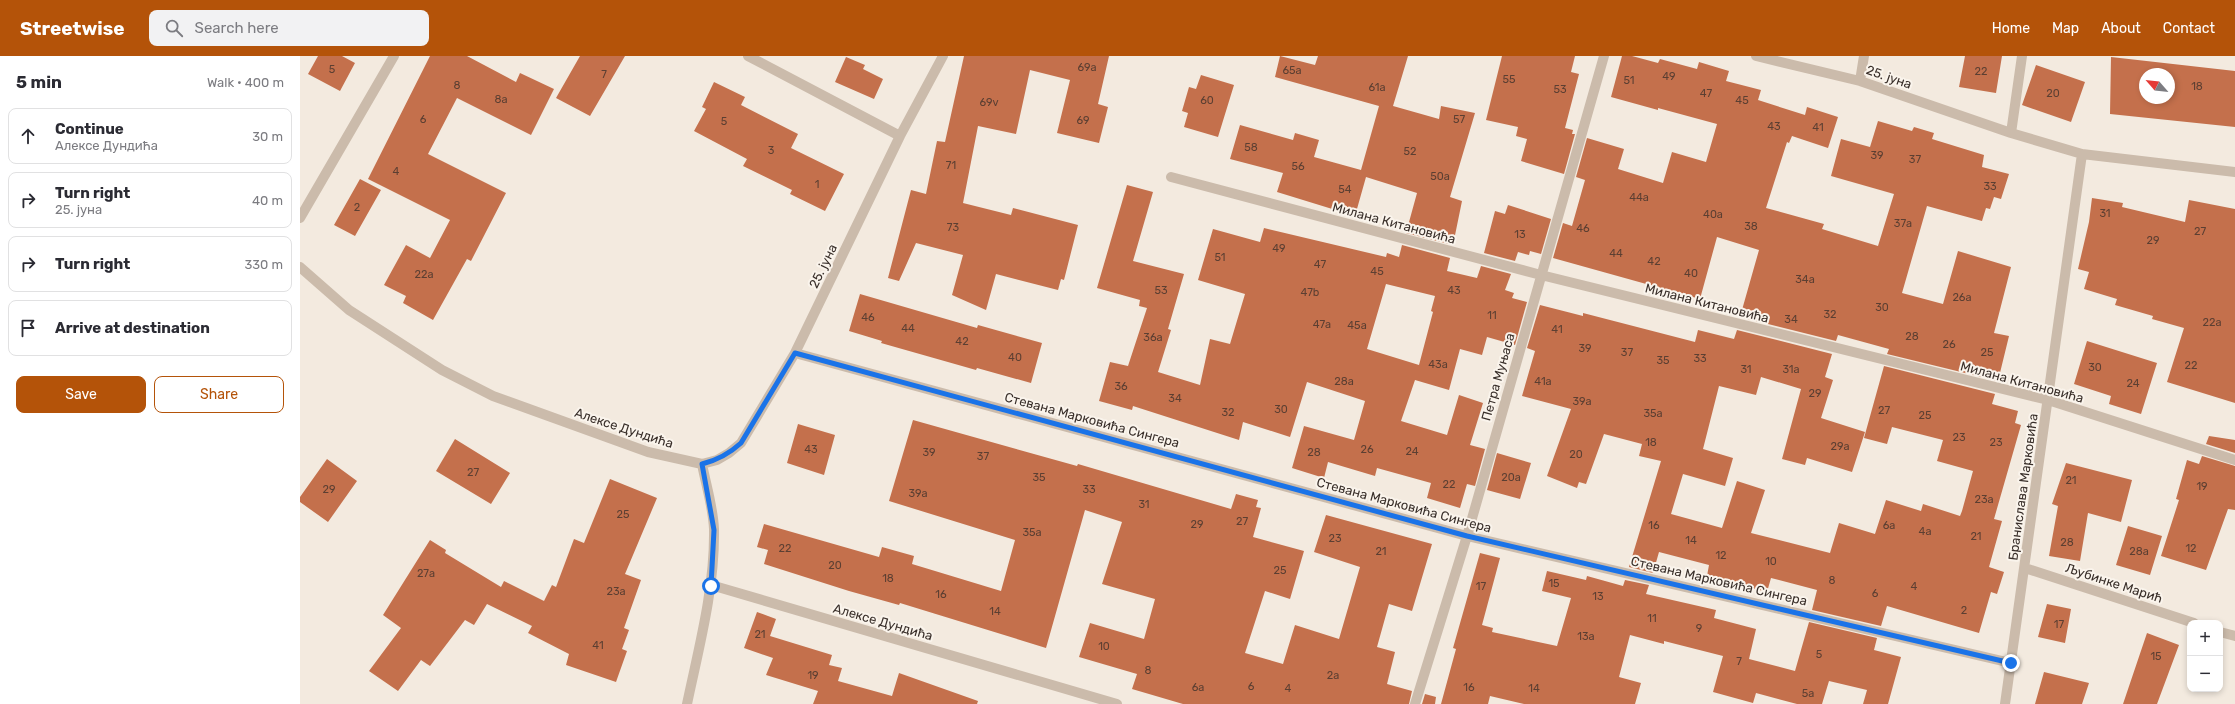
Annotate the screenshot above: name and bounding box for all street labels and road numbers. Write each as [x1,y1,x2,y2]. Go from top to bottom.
street label: 25. јуна [1864,62,1914,92]
street label: Милана Китановића [1331,199,1457,247]
street label: 25. јуна [806,241,840,291]
street label: Милана Китановића [1644,280,1770,326]
street label: Петра Муњаса [1478,331,1518,423]
street label: Милана Китановића [1959,358,2085,406]
street label: Стевана Марковића Сингера [1003,389,1181,451]
street label: Алексе Дундића [573,405,675,451]
street label: Бранислава Марковића [2005,412,2041,562]
street label: Стевана Марковића Сингера [1315,474,1493,536]
street label: Стевана Марковића Сингера [1629,553,1809,609]
street label: Љубинке Марић [2063,560,2165,606]
street label: Алексе Дундића [831,601,935,643]

